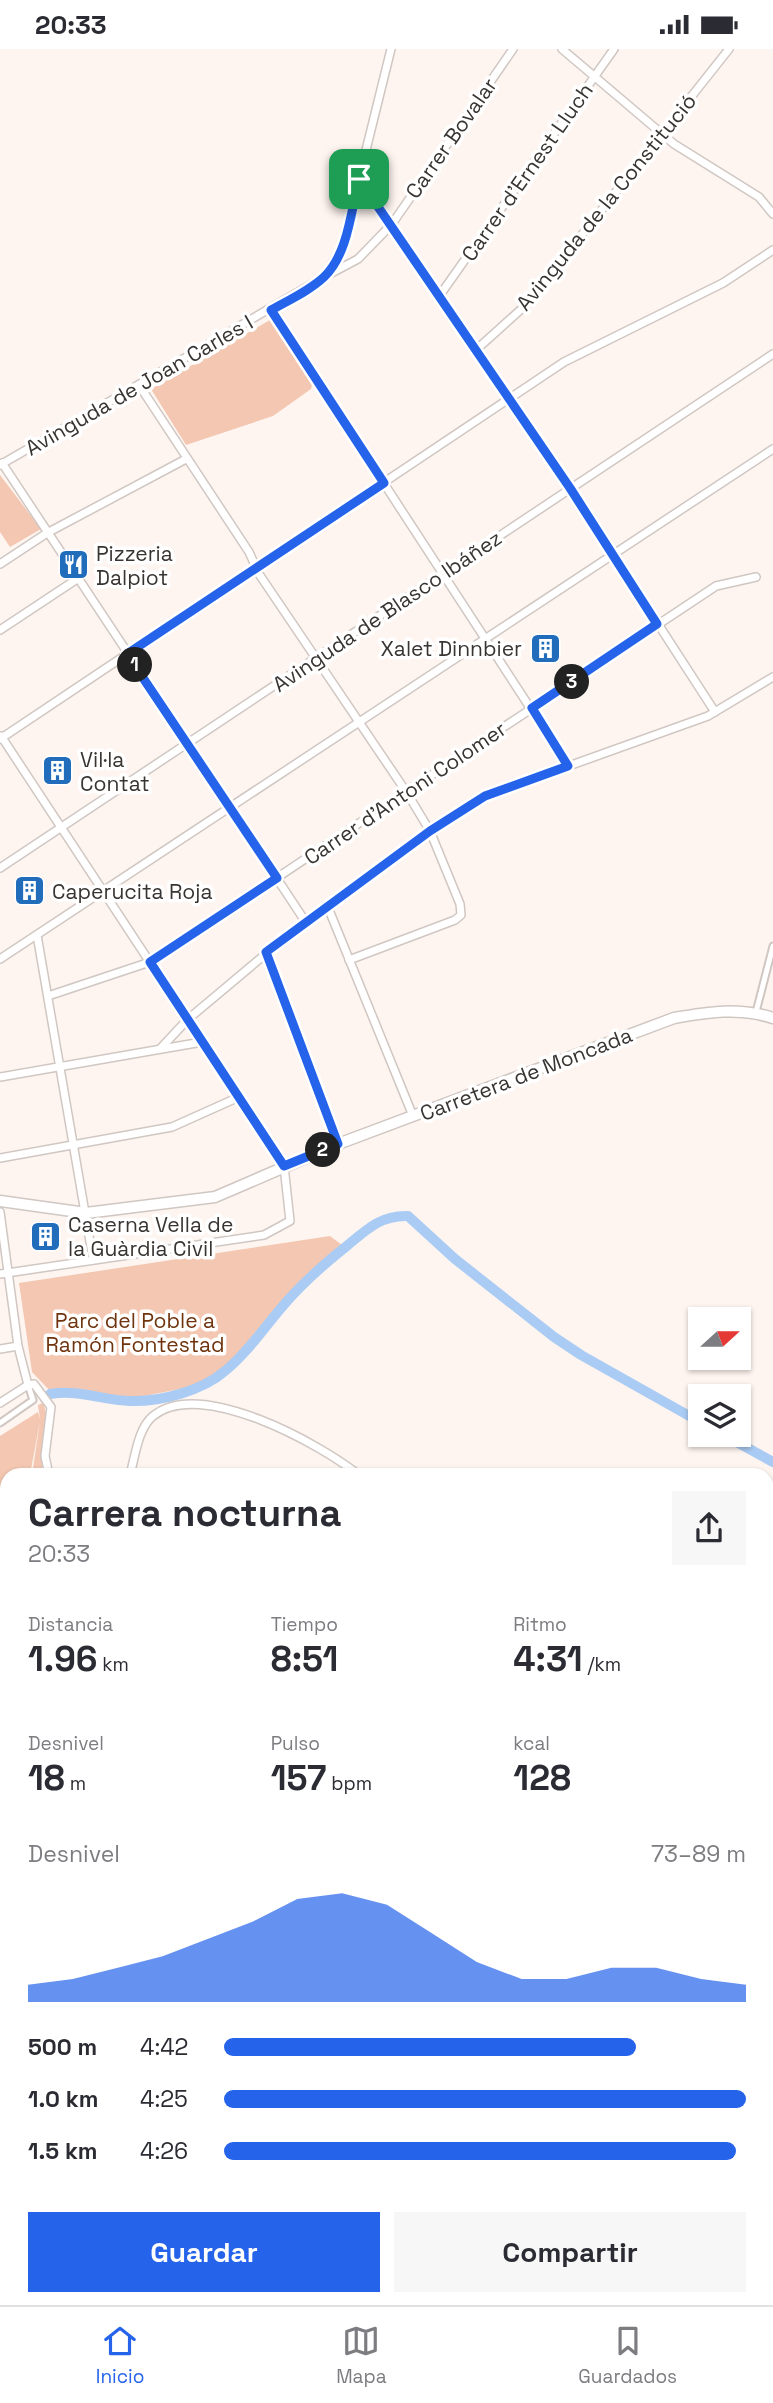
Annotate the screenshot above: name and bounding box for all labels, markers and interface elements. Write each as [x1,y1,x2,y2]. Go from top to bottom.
text: 20:33 [35,8,107,42]
street label: Carrer Bovalar [399,72,503,204]
street label: Carrer d'Ernest Lluch [455,78,599,266]
street label: Avinguda de la Constitució [510,88,702,316]
pin [329,149,389,209]
icon: arrive [340,160,378,198]
street label: Avinguda de Joan Carles I [20,309,258,461]
street label: Avinguda de Blasco Ibáñez [267,524,507,698]
place label: Pizzeria Dalpiot [96,540,173,591]
restaurant icon: Pizzeria Dalpiot [56,548,90,582]
building icon: Xalet Dinnbier [528,631,562,665]
place label: Xalet Dinnbier [381,635,522,662]
pin: 1 [118,647,152,683]
text: 1 [130,652,139,677]
pin: 3 [554,665,590,699]
text: 3 [566,669,577,694]
street label: Carrer d'Antoni Colomer [299,715,511,871]
place label: Vil·la Contat [80,746,150,797]
building icon: Vil·la Contat [40,754,74,788]
building icon: Caperucita Roja [12,874,46,908]
place label: Caperucita Roja [52,878,213,905]
street label: Carretera de Moncada [416,1021,636,1127]
pin: 2 [306,1133,340,1167]
text: 2 [317,1137,328,1162]
place label: Caserna Vella de la Guàrdia Civil [68,1211,233,1262]
building icon: Caserna Vella de la Guàrdia Civil [28,1219,62,1253]
park label: Parc del Poble a Ramón Fontestad [46,1307,224,1358]
north arrow [688,1307,751,1370]
map controls [688,1307,751,1447]
button: layers [688,1384,751,1447]
text: Carrera nocturna [28,1489,341,1537]
button: share [672,1491,746,1565]
text: 20:33 [28,1539,90,1569]
text: Distancia [28,1612,113,1637]
text: Tiempo [271,1612,338,1637]
text: Ritmo [513,1612,567,1637]
text: 1.96 [28,1637,97,1681]
text: 8:51 [271,1637,338,1681]
text: 4:31 [513,1637,583,1681]
text: km [97,1652,129,1677]
text: /km [583,1652,621,1677]
text: Desnivel [28,1731,104,1756]
text: Pulso [271,1731,320,1756]
text: kcal [513,1731,550,1756]
text: 18 [28,1756,65,1800]
text: 157 [271,1756,326,1800]
text: 128 [513,1756,571,1800]
text: m [65,1771,86,1796]
text: bpm [326,1771,372,1796]
text: Desnivel [28,1839,120,1869]
text: 73–89 m [651,1839,746,1869]
text: 500 m [28,2032,97,2062]
text: 4:42 [140,2032,188,2062]
text: 1.0 km [28,2084,98,2114]
text: 4:25 [140,2084,188,2114]
text: 1.5 km [28,2136,98,2166]
text: 4:26 [140,2136,188,2166]
button: Guardar [28,2212,380,2292]
button: Compartir [394,2212,746,2292]
tab: Inicio [96,2322,145,2389]
tab: Mapa [336,2322,387,2389]
tab: Guardados [578,2322,677,2389]

